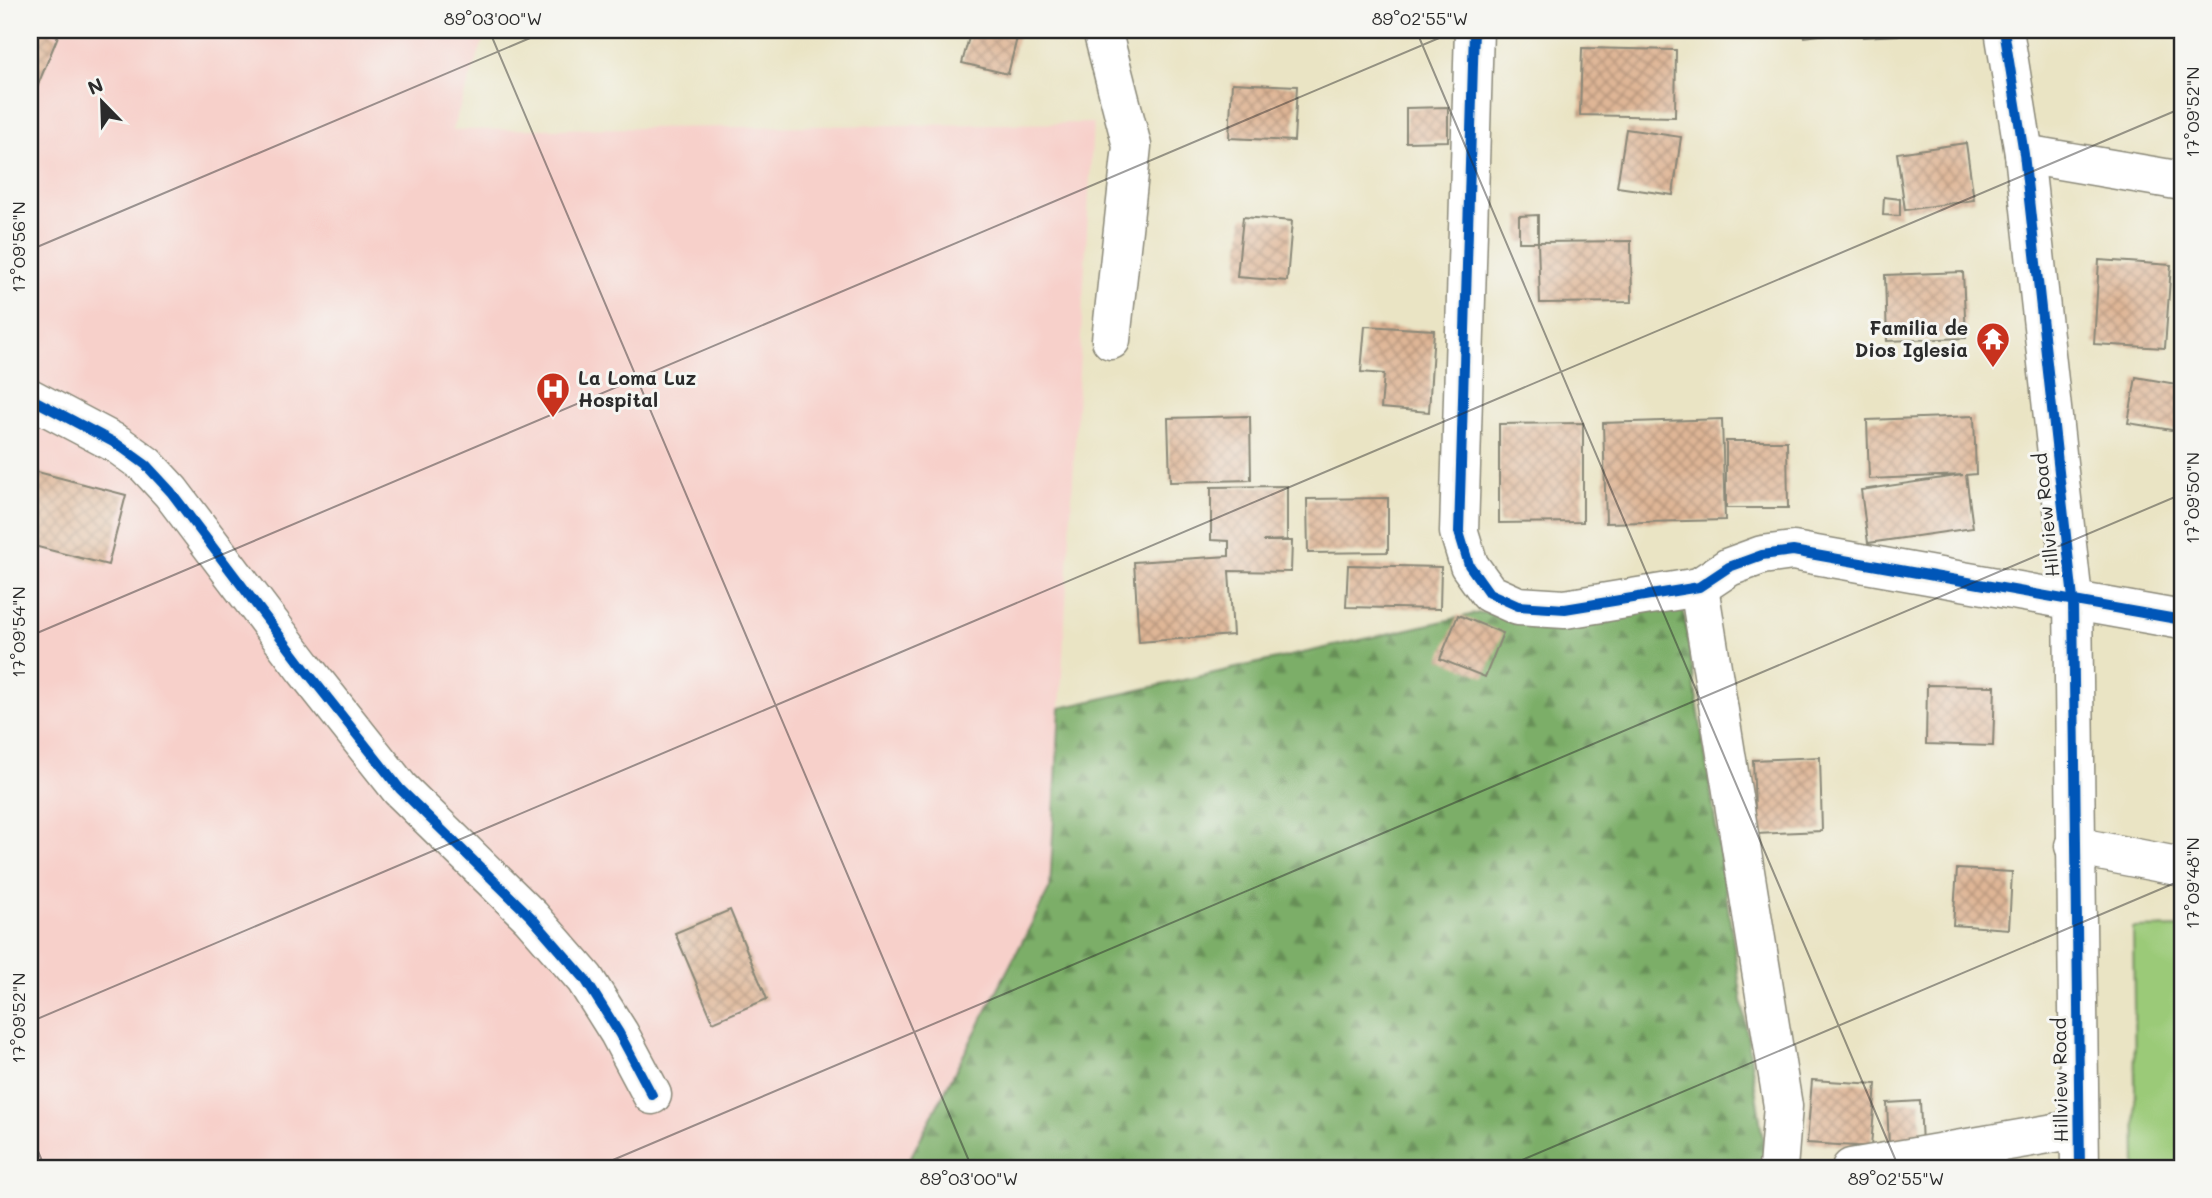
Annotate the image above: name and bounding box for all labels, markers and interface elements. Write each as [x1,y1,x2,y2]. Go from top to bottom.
text: 89°03'00"W [444,6,542,30]
text: 89°02'55"W [1372,6,1468,30]
north arrow [66,66,136,136]
text: 17°09'52"N [2180,67,2204,157]
text: N [84,72,107,100]
text: 17°09'56"N [6,201,30,293]
place label: Familia de Dios Iglesia [1855,315,1968,362]
temple icon: Familia de Dios Iglesia [1974,320,2012,369]
place label: La Loma Luz Hospital [578,365,697,412]
hospital icon: La Loma Luz Hospital [534,370,572,419]
street label: Hillview Road [2027,452,2064,578]
text: 17°09'50"N [2180,452,2204,544]
text: 17°09'54"N [6,586,30,678]
text: 17°09'48"N [2180,837,2204,929]
text: 17°09'52"N [6,973,30,1063]
street label: Hillview Road [2046,1017,2073,1143]
text: 89°03'00"W [920,1166,1018,1190]
text: 89°02'55"W [1848,1166,1944,1190]

